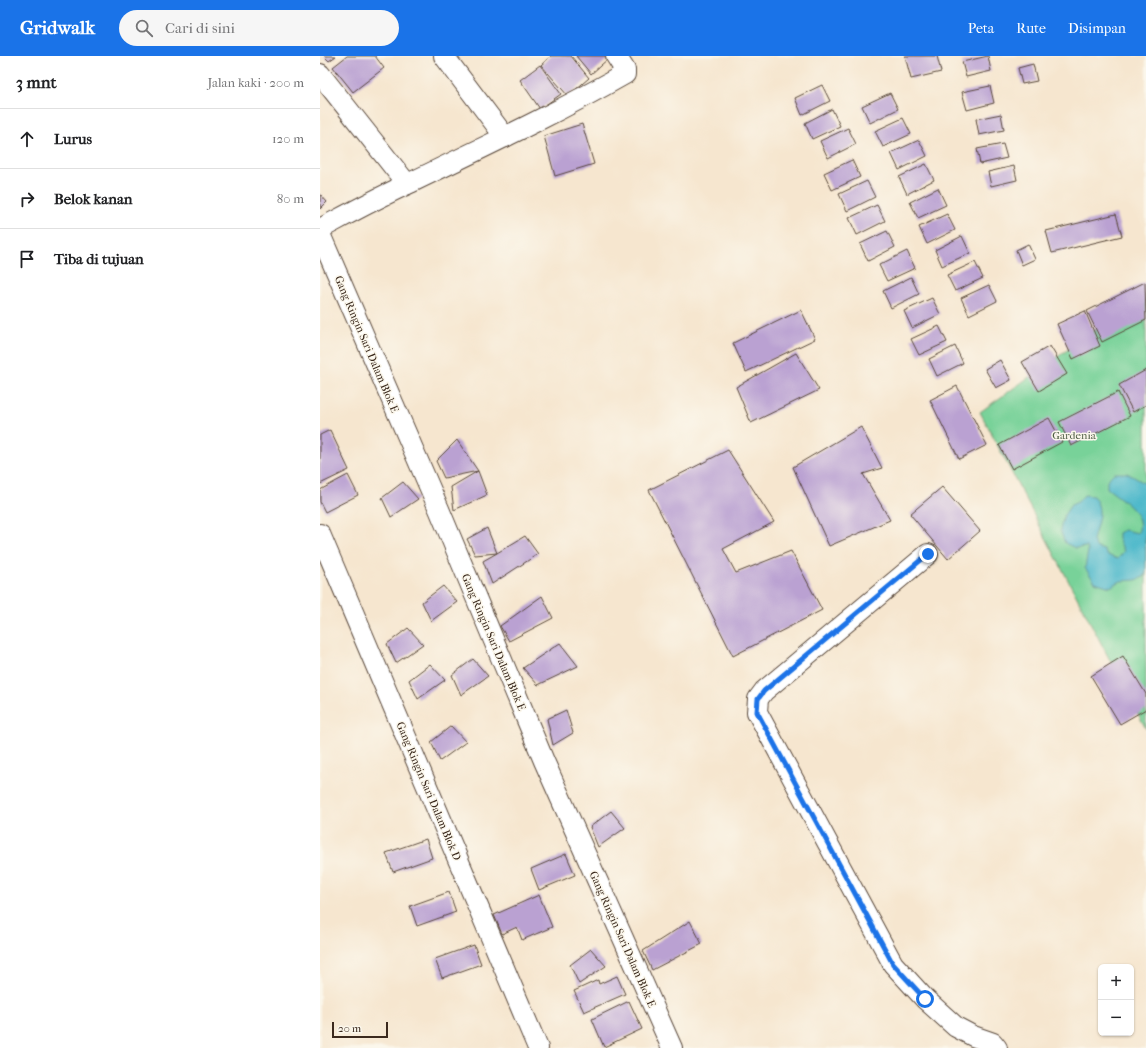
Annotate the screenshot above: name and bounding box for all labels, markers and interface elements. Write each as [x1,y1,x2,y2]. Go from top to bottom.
search box [119,10,399,46]
text: Gridwalk [20,17,95,39]
icon: search [133,17,155,39]
text: Cari di sini [165,19,235,37]
text: Peta [968,20,994,37]
text: Rute [1016,20,1046,37]
text: Disimpan [1068,20,1126,37]
text: 3 mnt [16,72,57,92]
text: Jalan kaki · 200 m [207,75,304,90]
icon: ahead [16,128,38,150]
text: Lurus [54,130,92,148]
text: 120 m [272,131,304,146]
icon: right [16,188,38,210]
text: Belok kanan [54,190,133,208]
text: 80 m [277,191,304,206]
icon: arrive [16,248,38,270]
text: Tiba di tujuan [54,250,144,268]
street label: Gang Ringin Sari Dalam Blok E [332,274,401,415]
park label: Gardenia [1052,429,1097,442]
route end [919,545,937,563]
street label: Gang Ringin Sari Dalam Blok E [459,572,528,713]
street label: Gang Ringin Sari Dalam Blok D [393,720,464,862]
street label: Gang Ringin Sari Dalam Blok E [587,869,659,1010]
map controls [1098,964,1134,1036]
button: + [1098,964,1134,1000]
route start [916,990,934,1008]
button: − [1098,1000,1134,1036]
scale bar [332,1020,388,1039]
text: 20 m [338,1022,361,1035]

